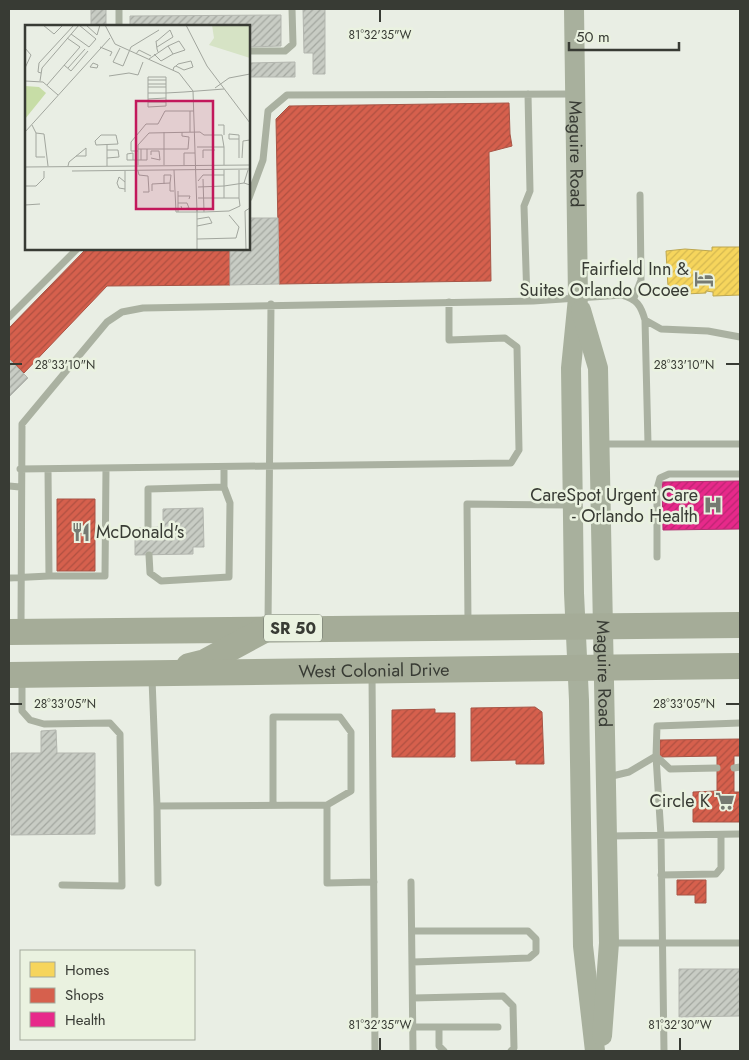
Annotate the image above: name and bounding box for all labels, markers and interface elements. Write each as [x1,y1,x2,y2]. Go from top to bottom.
scale bar [569,20,679,52]
inset map [25,25,250,250]
text: 81°32'35"W [349,26,412,44]
text: 50 m [576,26,610,48]
street label: Maguire Road [562,100,590,208]
place label: Fairfield Inn & Suites Orlando Ocoee [519,256,689,303]
hotel icon: Fairfield Inn & Suites Orlando Ocoee [693,268,715,290]
text: 28°33'10"N [35,356,95,374]
text: 28°33'10"N [654,356,714,374]
place label: CareSpot Urgent Care - Orlando Health [530,482,698,529]
hospital icon: CareSpot Urgent Care - Orlando Health [702,494,724,516]
place label: McDonald's [96,519,184,545]
restaurant icon: McDonald's [70,521,92,543]
road number: SR 50 [264,614,322,641]
street label: Maguire Road [590,620,618,727]
street label: West Colonial Drive [298,657,450,684]
text: 28°33'05"N [34,695,96,713]
text: 28°33'05"N [653,695,715,713]
place label: Circle K [650,788,711,814]
supermarket icon: Circle K [714,790,736,812]
legend [20,950,195,1040]
text: Homes [65,959,109,981]
text: Shops [65,984,104,1006]
text: Health [65,1009,106,1031]
text: 81°32'35"W [349,1016,412,1034]
text: 81°32'30"W [648,1016,712,1034]

